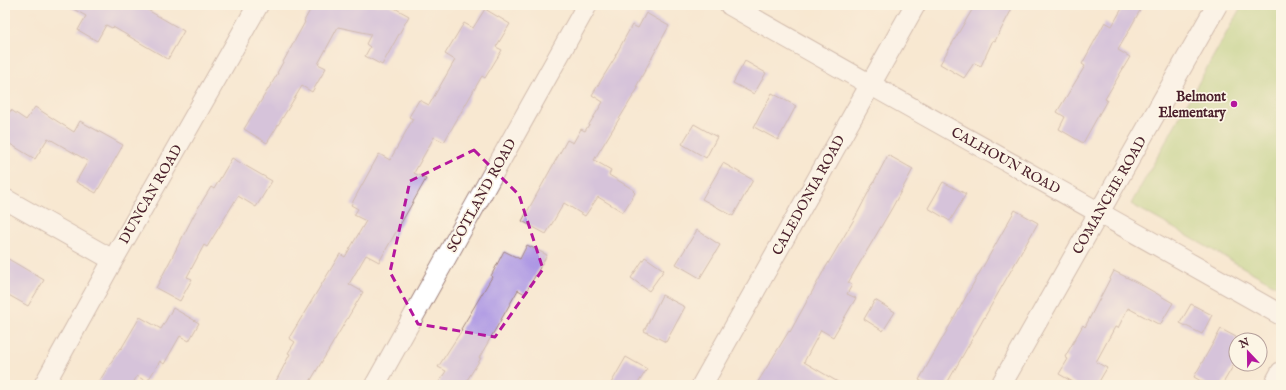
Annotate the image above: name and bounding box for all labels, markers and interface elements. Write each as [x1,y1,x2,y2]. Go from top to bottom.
place label: Belmont Elementary [1159,88,1227,122]
marker: Belmont Elementary [1229,99,1239,109]
street label: CALHOUN ROAD [948,123,1063,198]
street label: CALEDONIA ROAD [768,132,849,259]
street label: COMANCHE ROAD [1069,133,1151,258]
street label: SCOTLAND ROAD [443,136,521,255]
street label: DUNCAN ROAD [115,142,187,247]
north arrow [1228,332,1268,372]
text: N [1237,335,1252,352]

